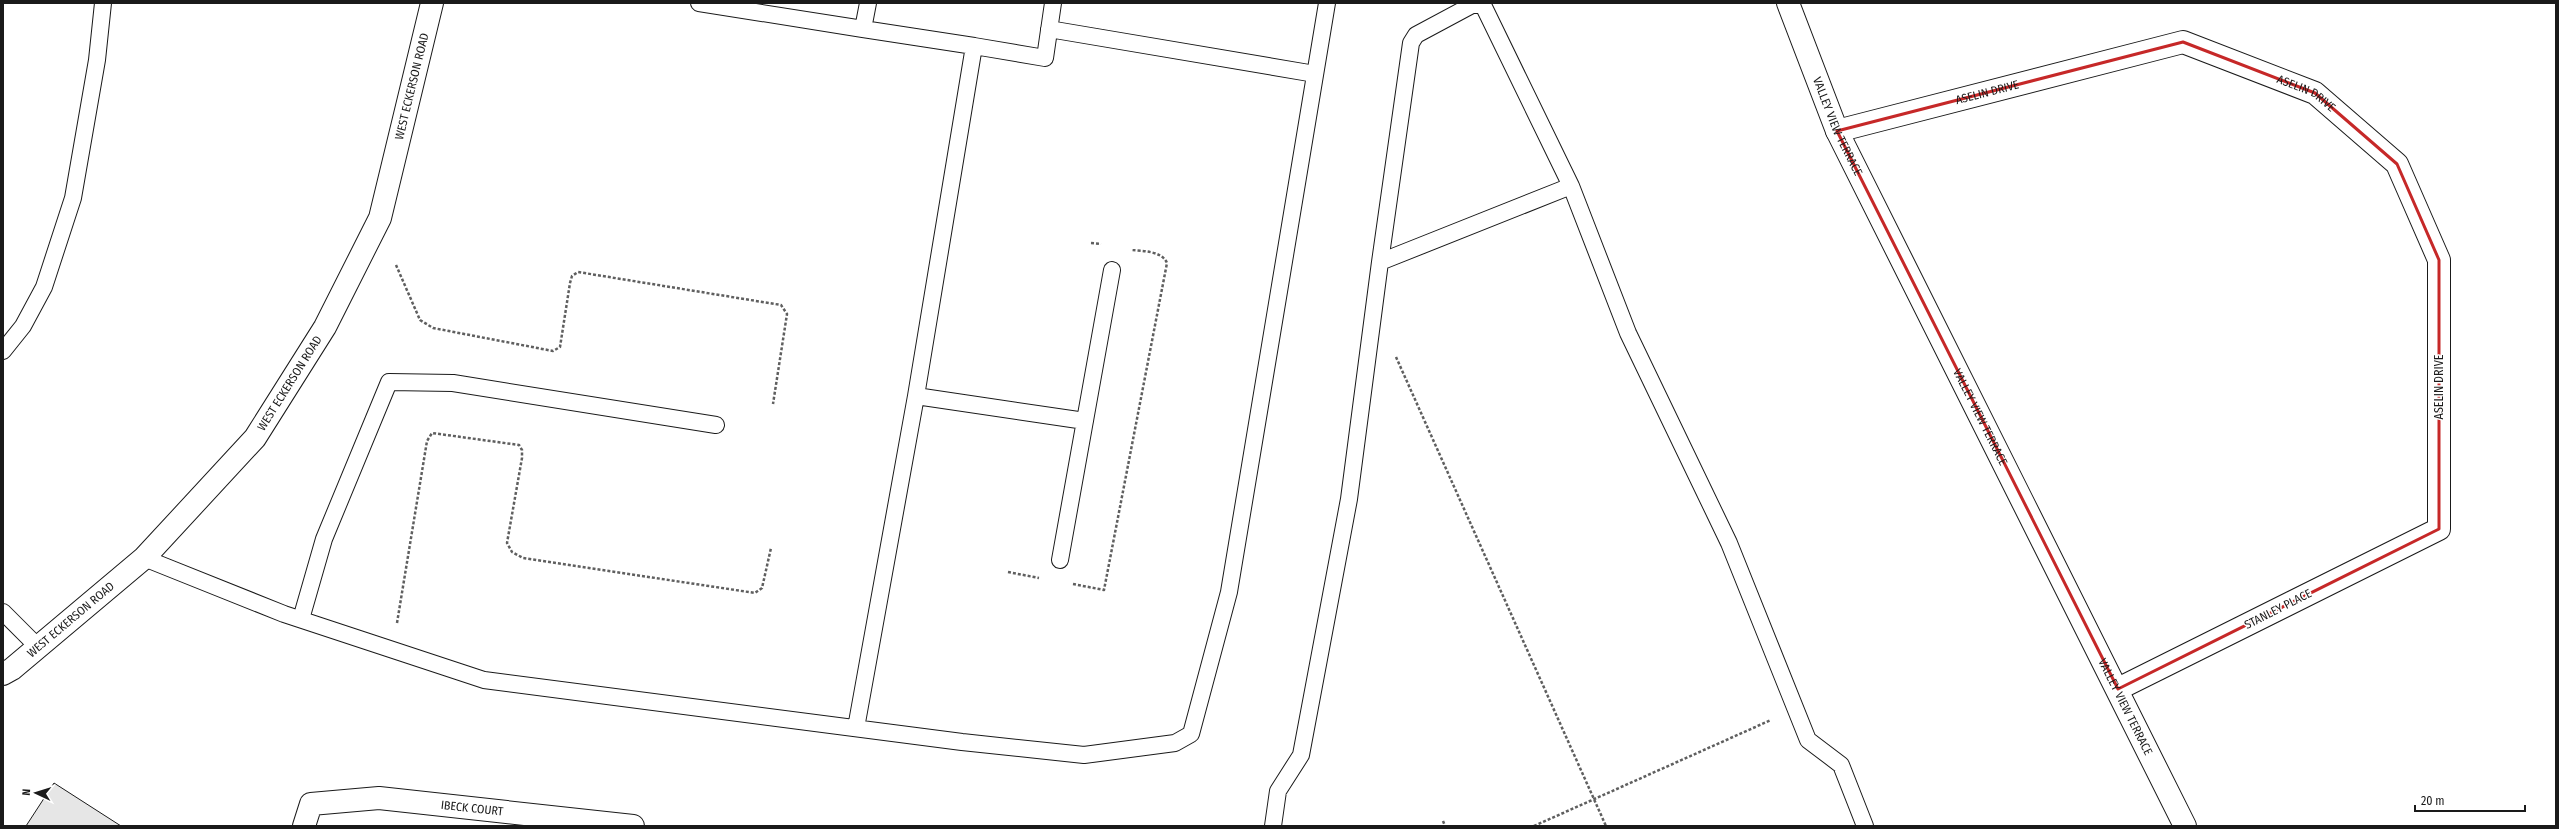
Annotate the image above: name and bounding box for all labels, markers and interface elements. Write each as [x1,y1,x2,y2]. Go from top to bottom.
street label: WEST ECKERSON ROAD [392,31,432,141]
street label: ASELIN DRIVE [2275,72,2339,115]
street label: VALLEY VIEW TERRACE [1810,75,1865,178]
street label: ASELIN DRIVE [1954,77,2021,107]
street label: WEST ECKERSON ROAD [254,333,325,433]
street label: ASELIN DRIVE [2432,354,2446,419]
street label: VALLEY VIEW TERRACE [1950,366,2010,468]
street label: WEST ECKERSON ROAD [24,579,117,660]
street label: STANLEY PLACE [2242,586,2314,632]
street label: VALLEY VIEW TERRACE [2095,656,2156,758]
north arrow [16,773,56,813]
scale bar [2415,787,2525,813]
text: N [20,789,33,796]
text: 20 m [2421,794,2445,808]
street label: IBECK COURT [440,798,505,819]

